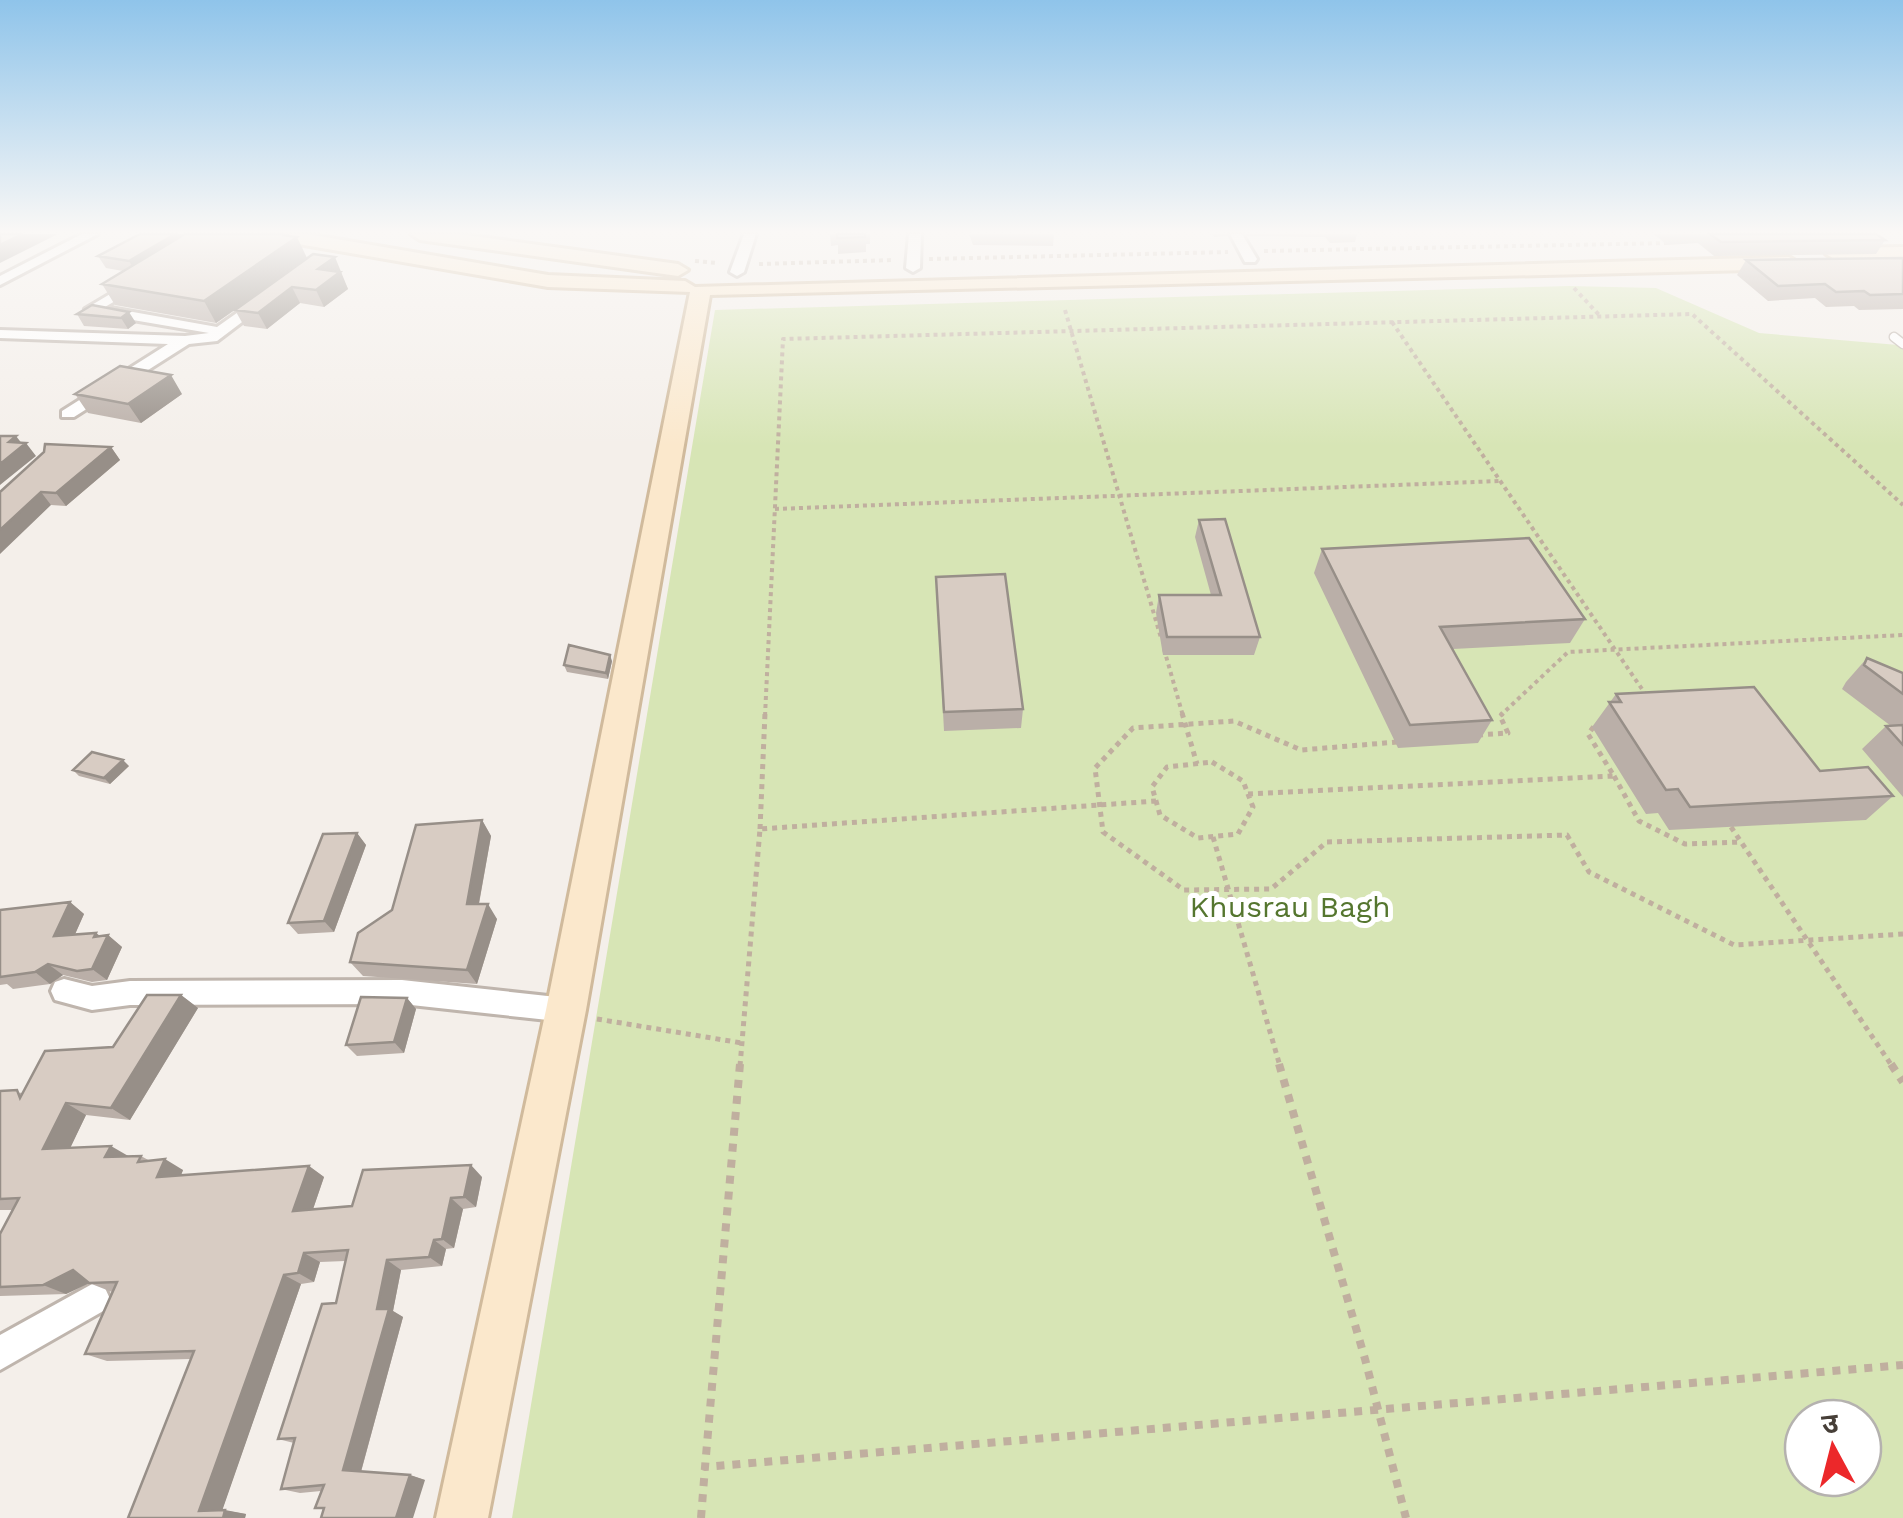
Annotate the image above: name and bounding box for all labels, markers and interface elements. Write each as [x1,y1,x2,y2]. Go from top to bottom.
park label: Khusrau Bagh [1189,889,1391,924]
north arrow [1783,1398,1883,1498]
text: उ [1820,1406,1841,1441]

